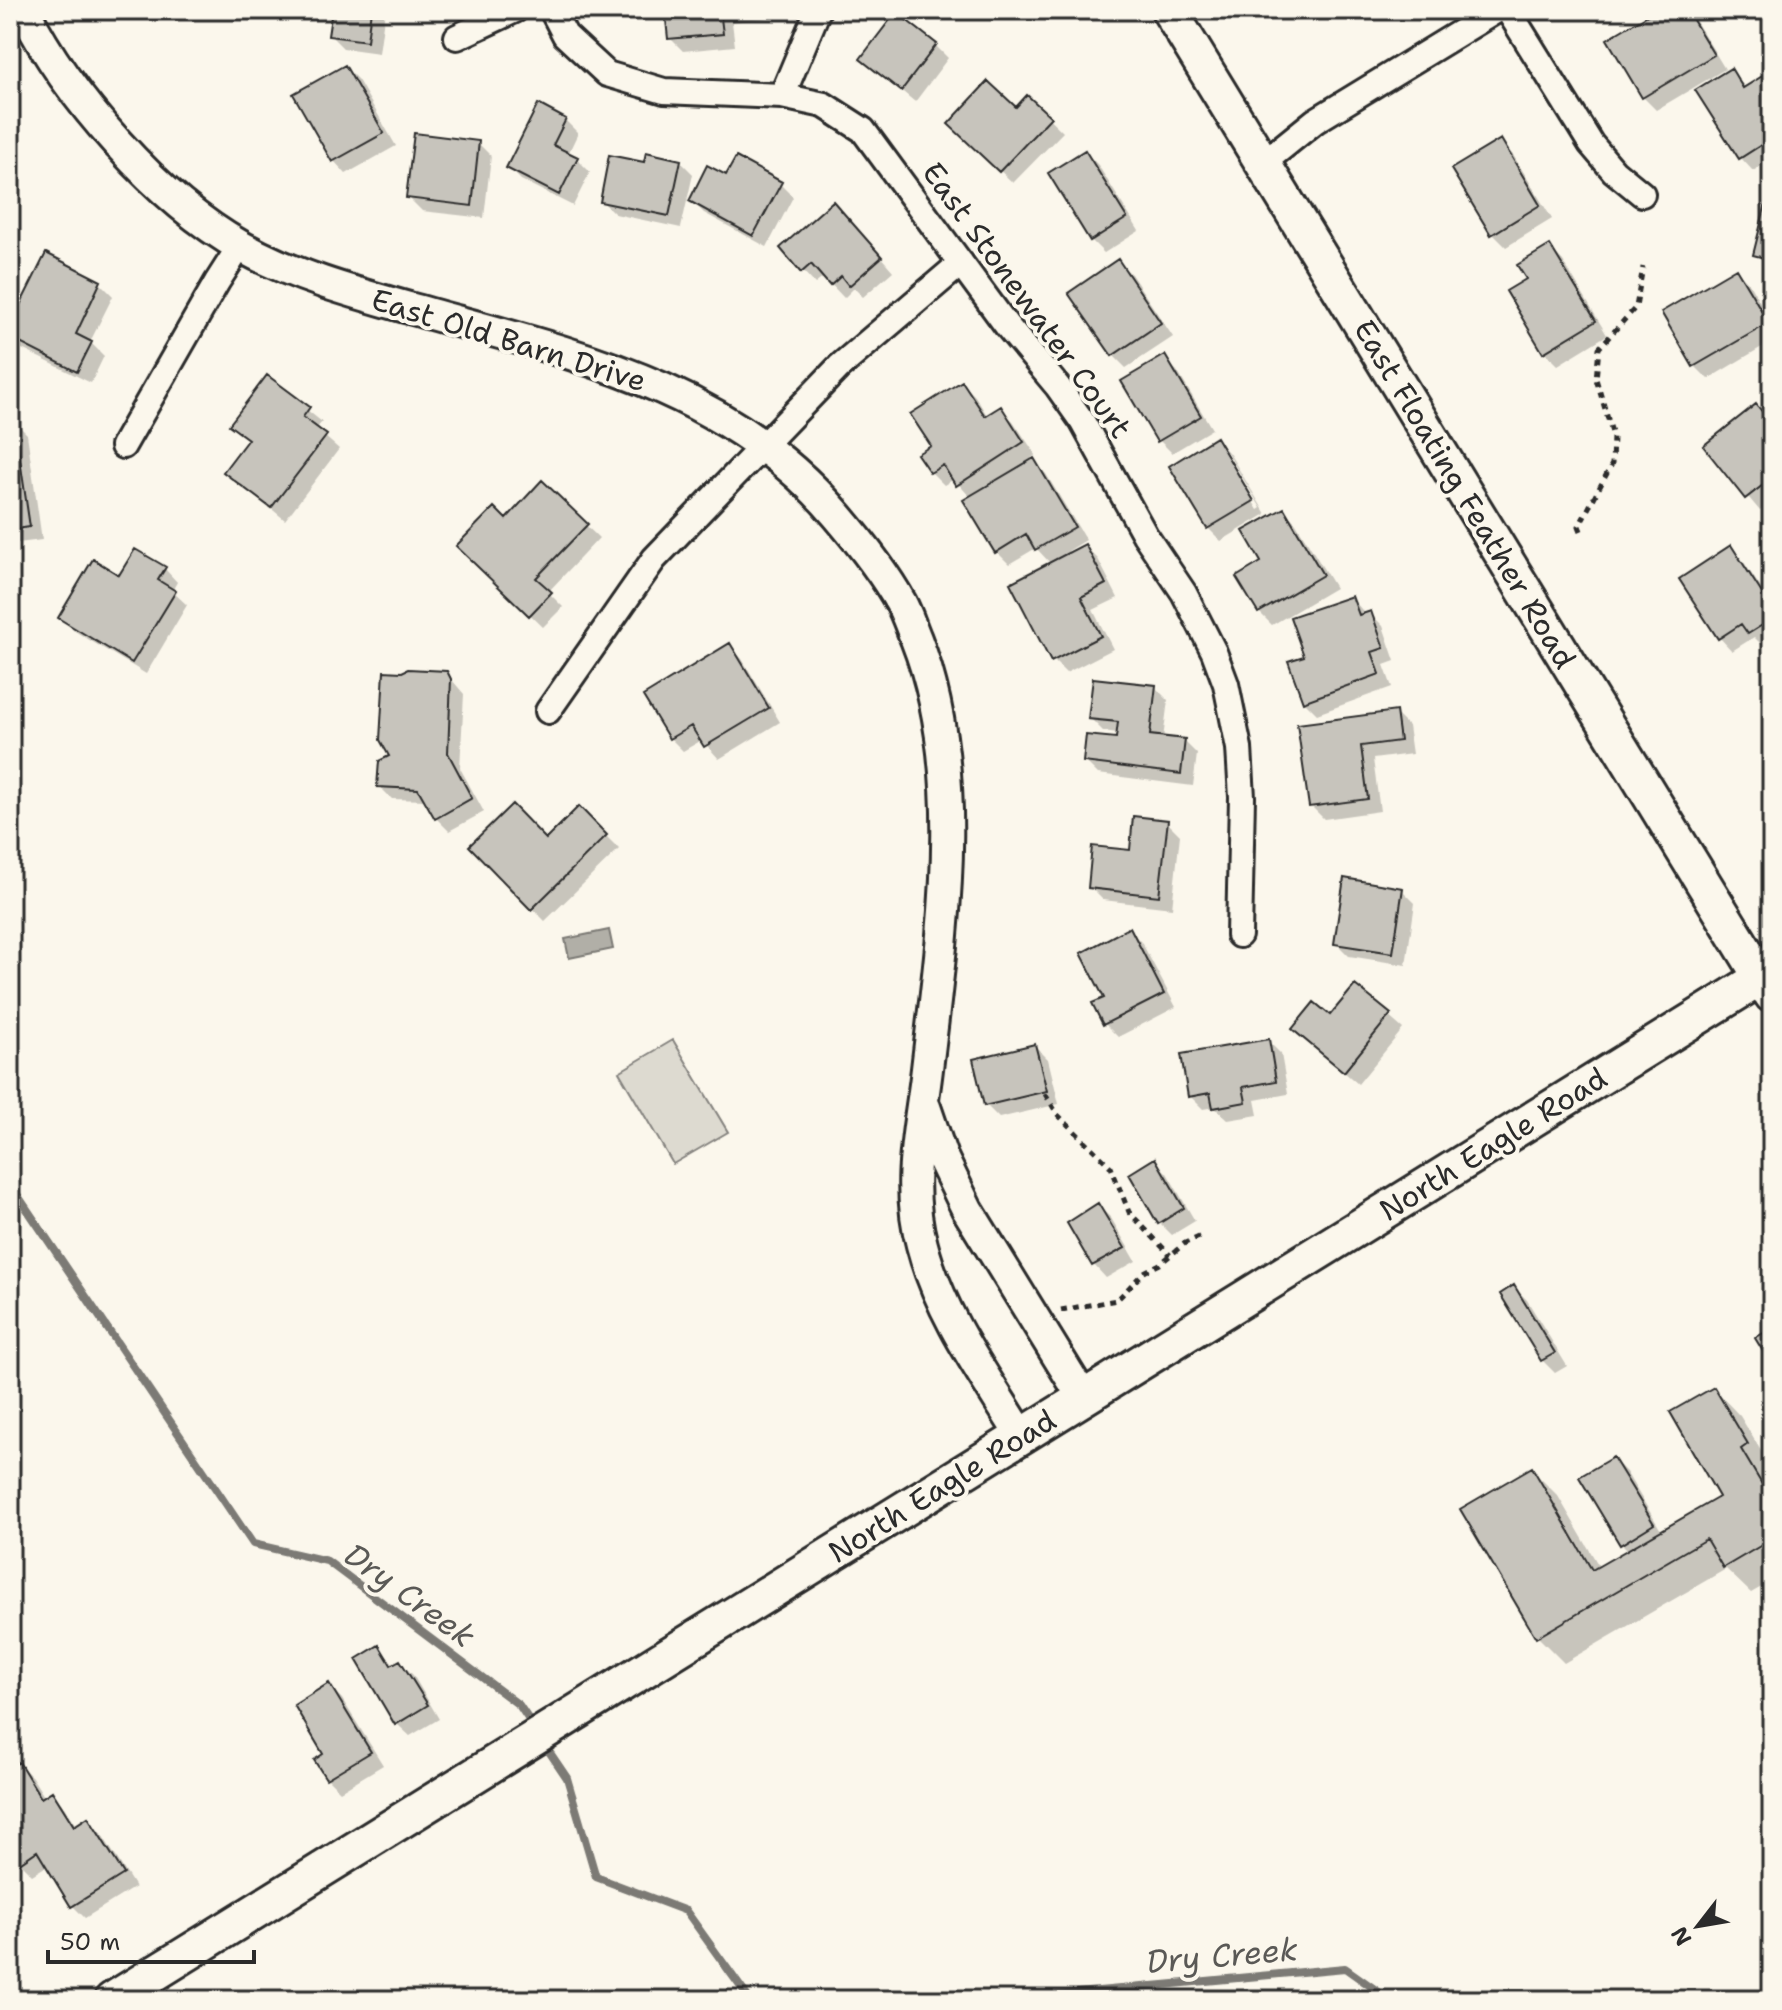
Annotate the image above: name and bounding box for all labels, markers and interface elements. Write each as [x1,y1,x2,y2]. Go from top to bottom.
street label: East Stonewater Court [913,154,1141,446]
street label: East Old Barn Drive [367,279,651,401]
street label: East Floating Feather Road [1344,312,1586,676]
street label: North Eagle Road [1371,1057,1615,1231]
street label: North Eagle Road [820,1399,1064,1573]
water label: Dry Creek [336,1533,484,1657]
north arrow [1658,1886,1738,1966]
scale bar [48,1914,254,1964]
text: N [1664,1921,1698,1951]
text: 50 m [60,1926,120,1958]
water label: Dry Creek [1144,1927,1300,1983]

